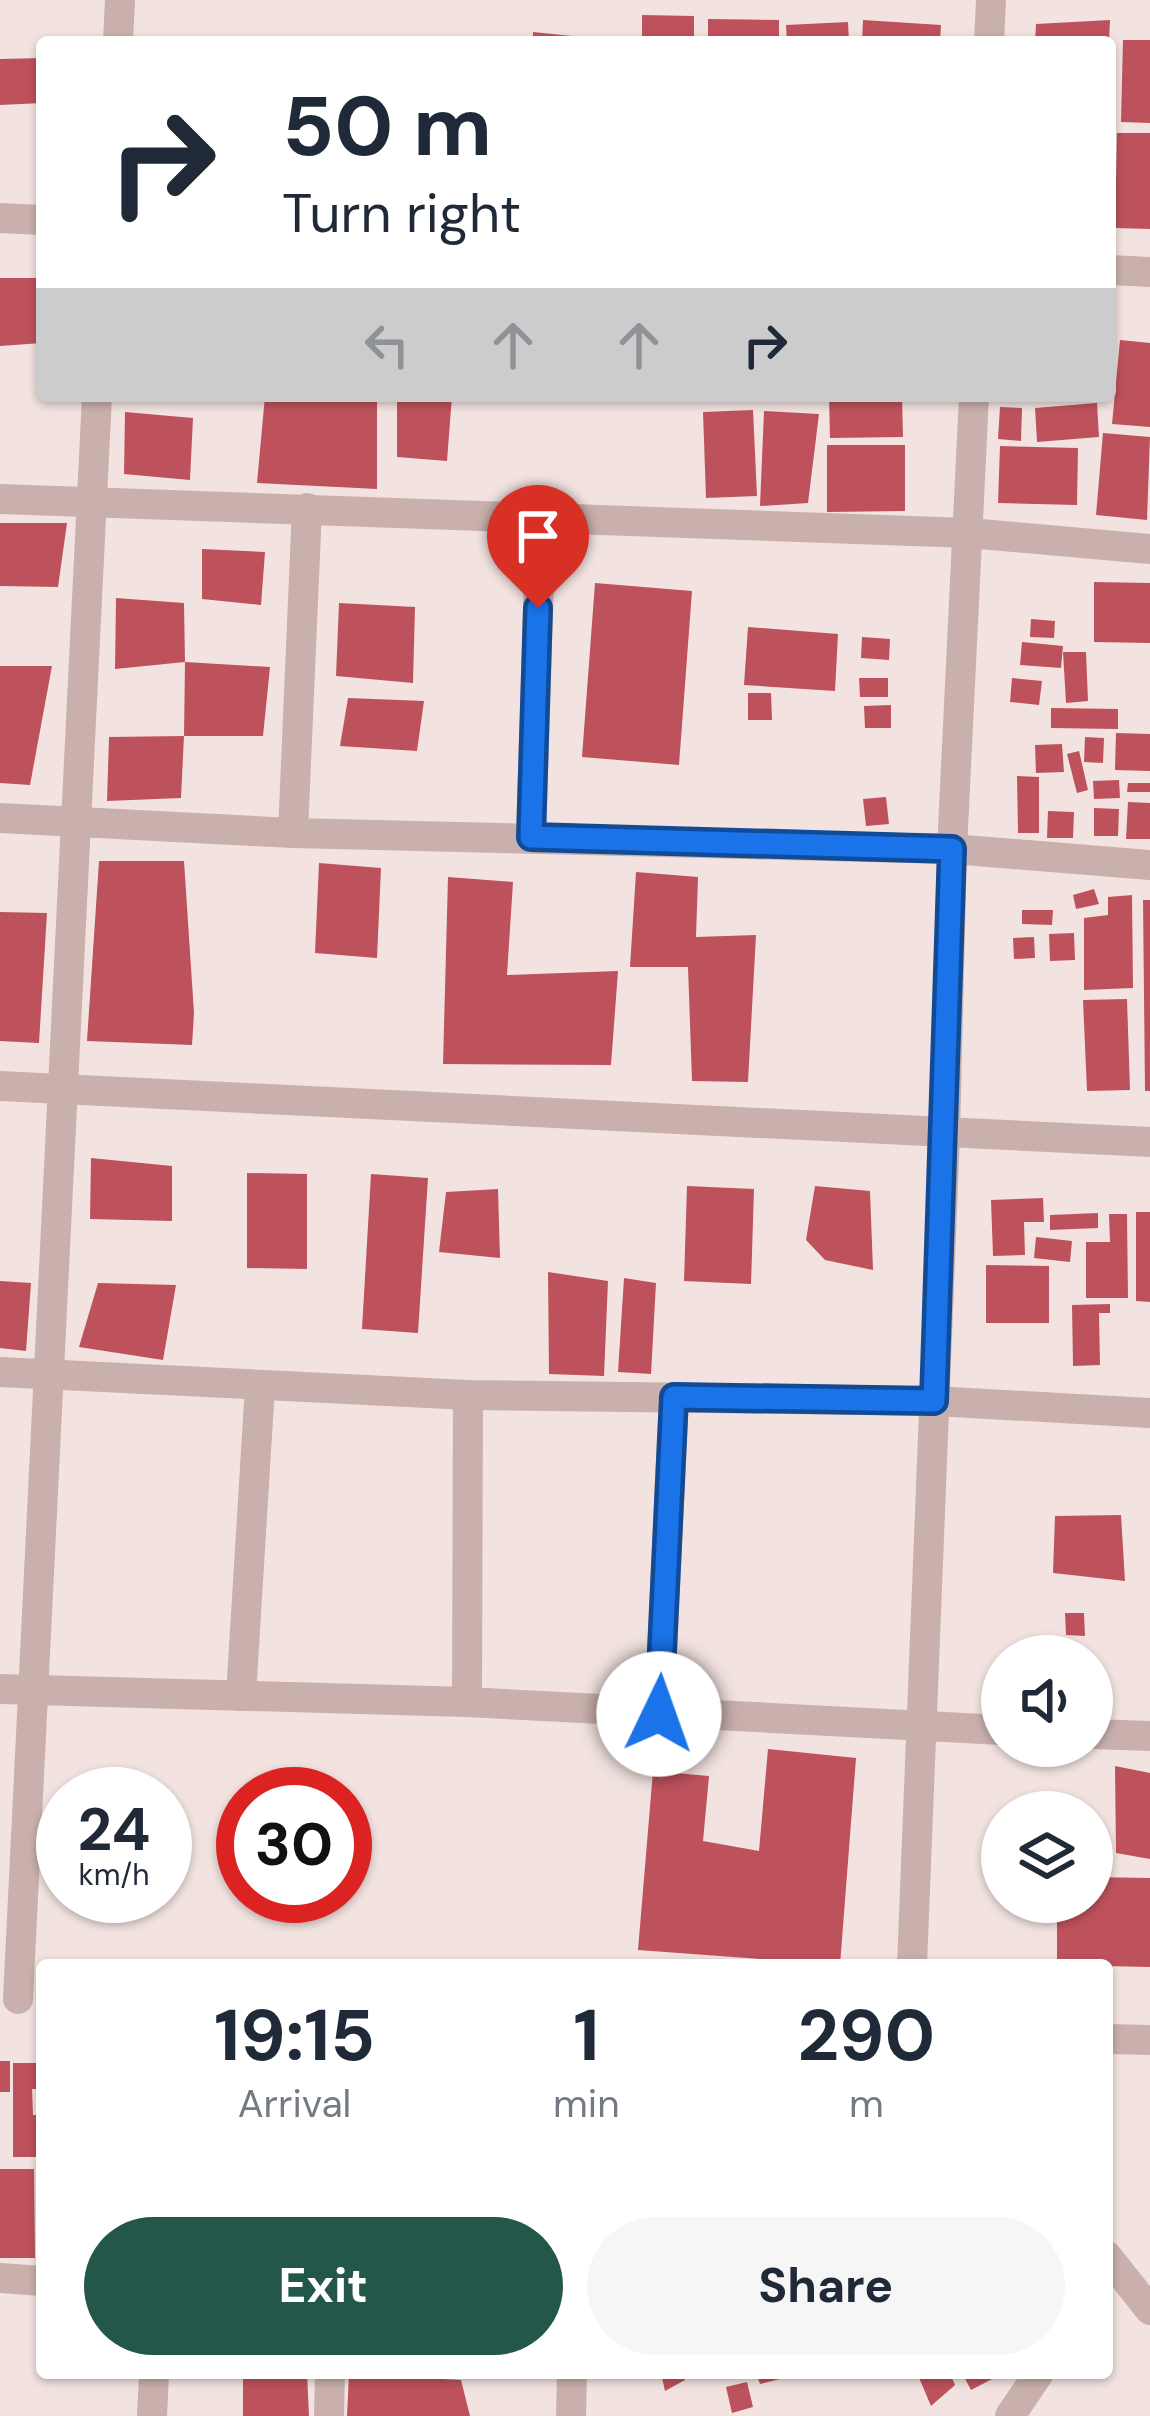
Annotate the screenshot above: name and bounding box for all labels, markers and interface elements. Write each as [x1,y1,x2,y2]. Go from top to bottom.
text: 50 m [282,72,492,181]
icon: right [84,84,240,240]
text: Turn right [282,178,521,249]
icon: left [354,312,420,378]
icon: ahead [480,312,546,378]
icon: ahead [606,312,672,378]
icon: right [732,312,798,378]
pin [487,485,589,608]
icon: arrive [505,503,571,569]
map controls [981,1635,1113,1923]
button: sound [981,1635,1113,1767]
position arrow [596,1651,722,1777]
speed limit sign: 30 [216,1767,372,1923]
text: 24 [77,1790,151,1869]
button: layers [981,1791,1113,1923]
text: km/h [79,1855,149,1894]
text: 19:15 [214,1989,375,2082]
text: 1 [573,1989,599,2082]
text: 290 [797,1989,935,2082]
text: Arrival [238,2078,351,2129]
text: min [553,2078,620,2129]
text: m [849,2078,884,2129]
button: Exit [84,2217,563,2355]
button: Share [587,2217,1065,2355]

